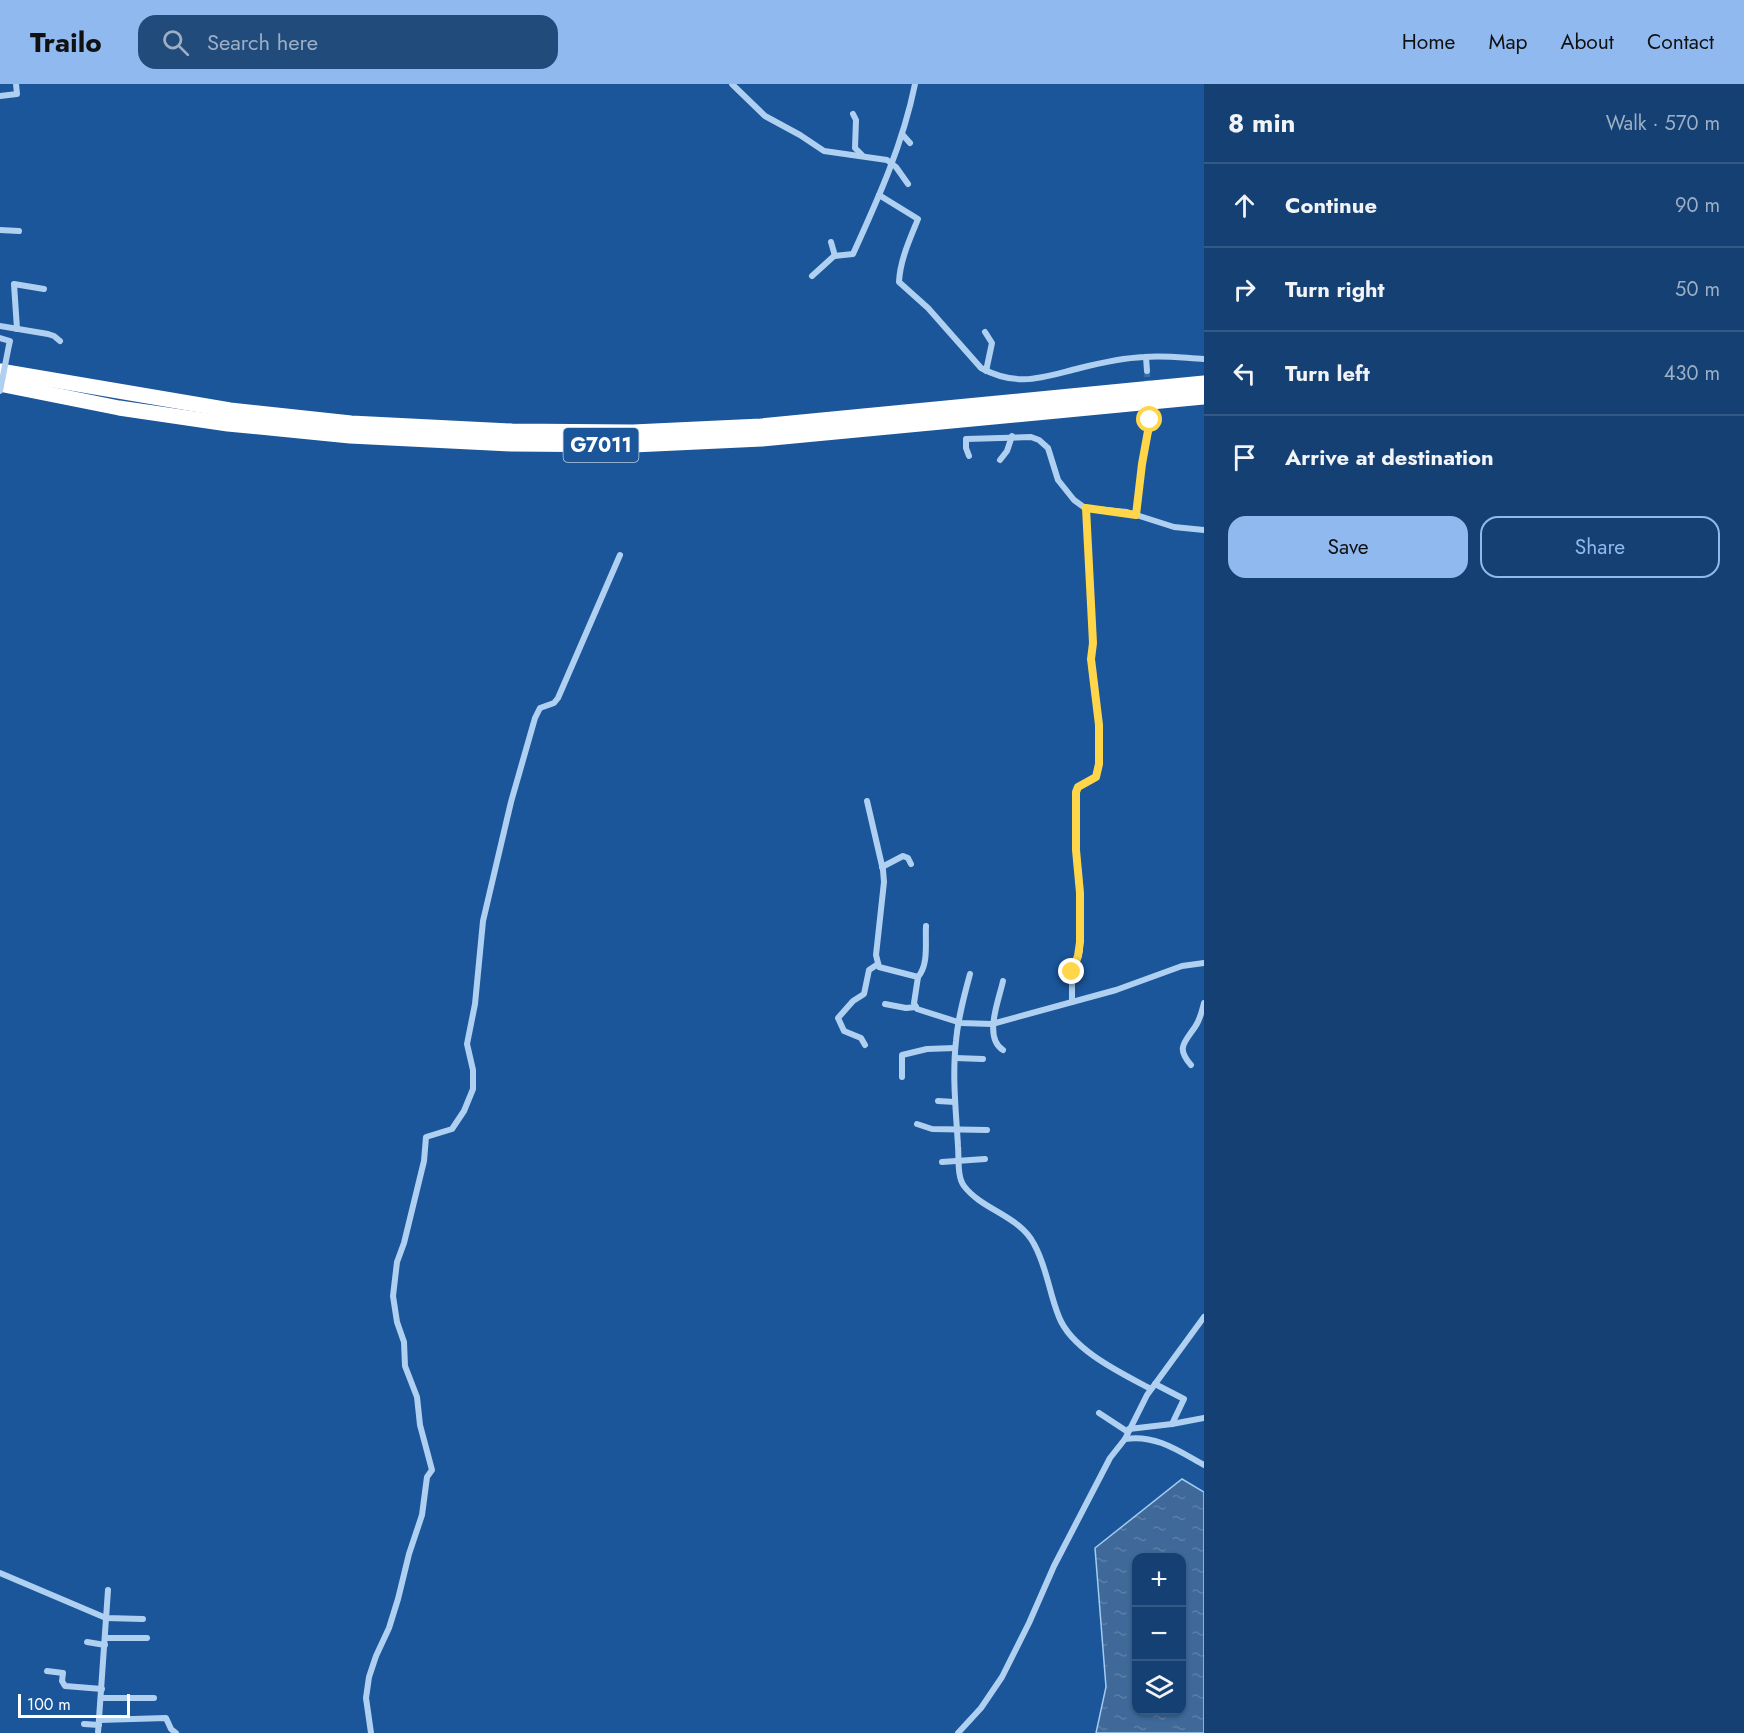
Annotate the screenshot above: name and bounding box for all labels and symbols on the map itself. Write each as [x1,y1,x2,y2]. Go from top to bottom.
route start [1136,406,1162,432]
road number: G7011 [564,428,638,462]
route end [1058,958,1084,984]
scale bar [18,1691,130,1718]

